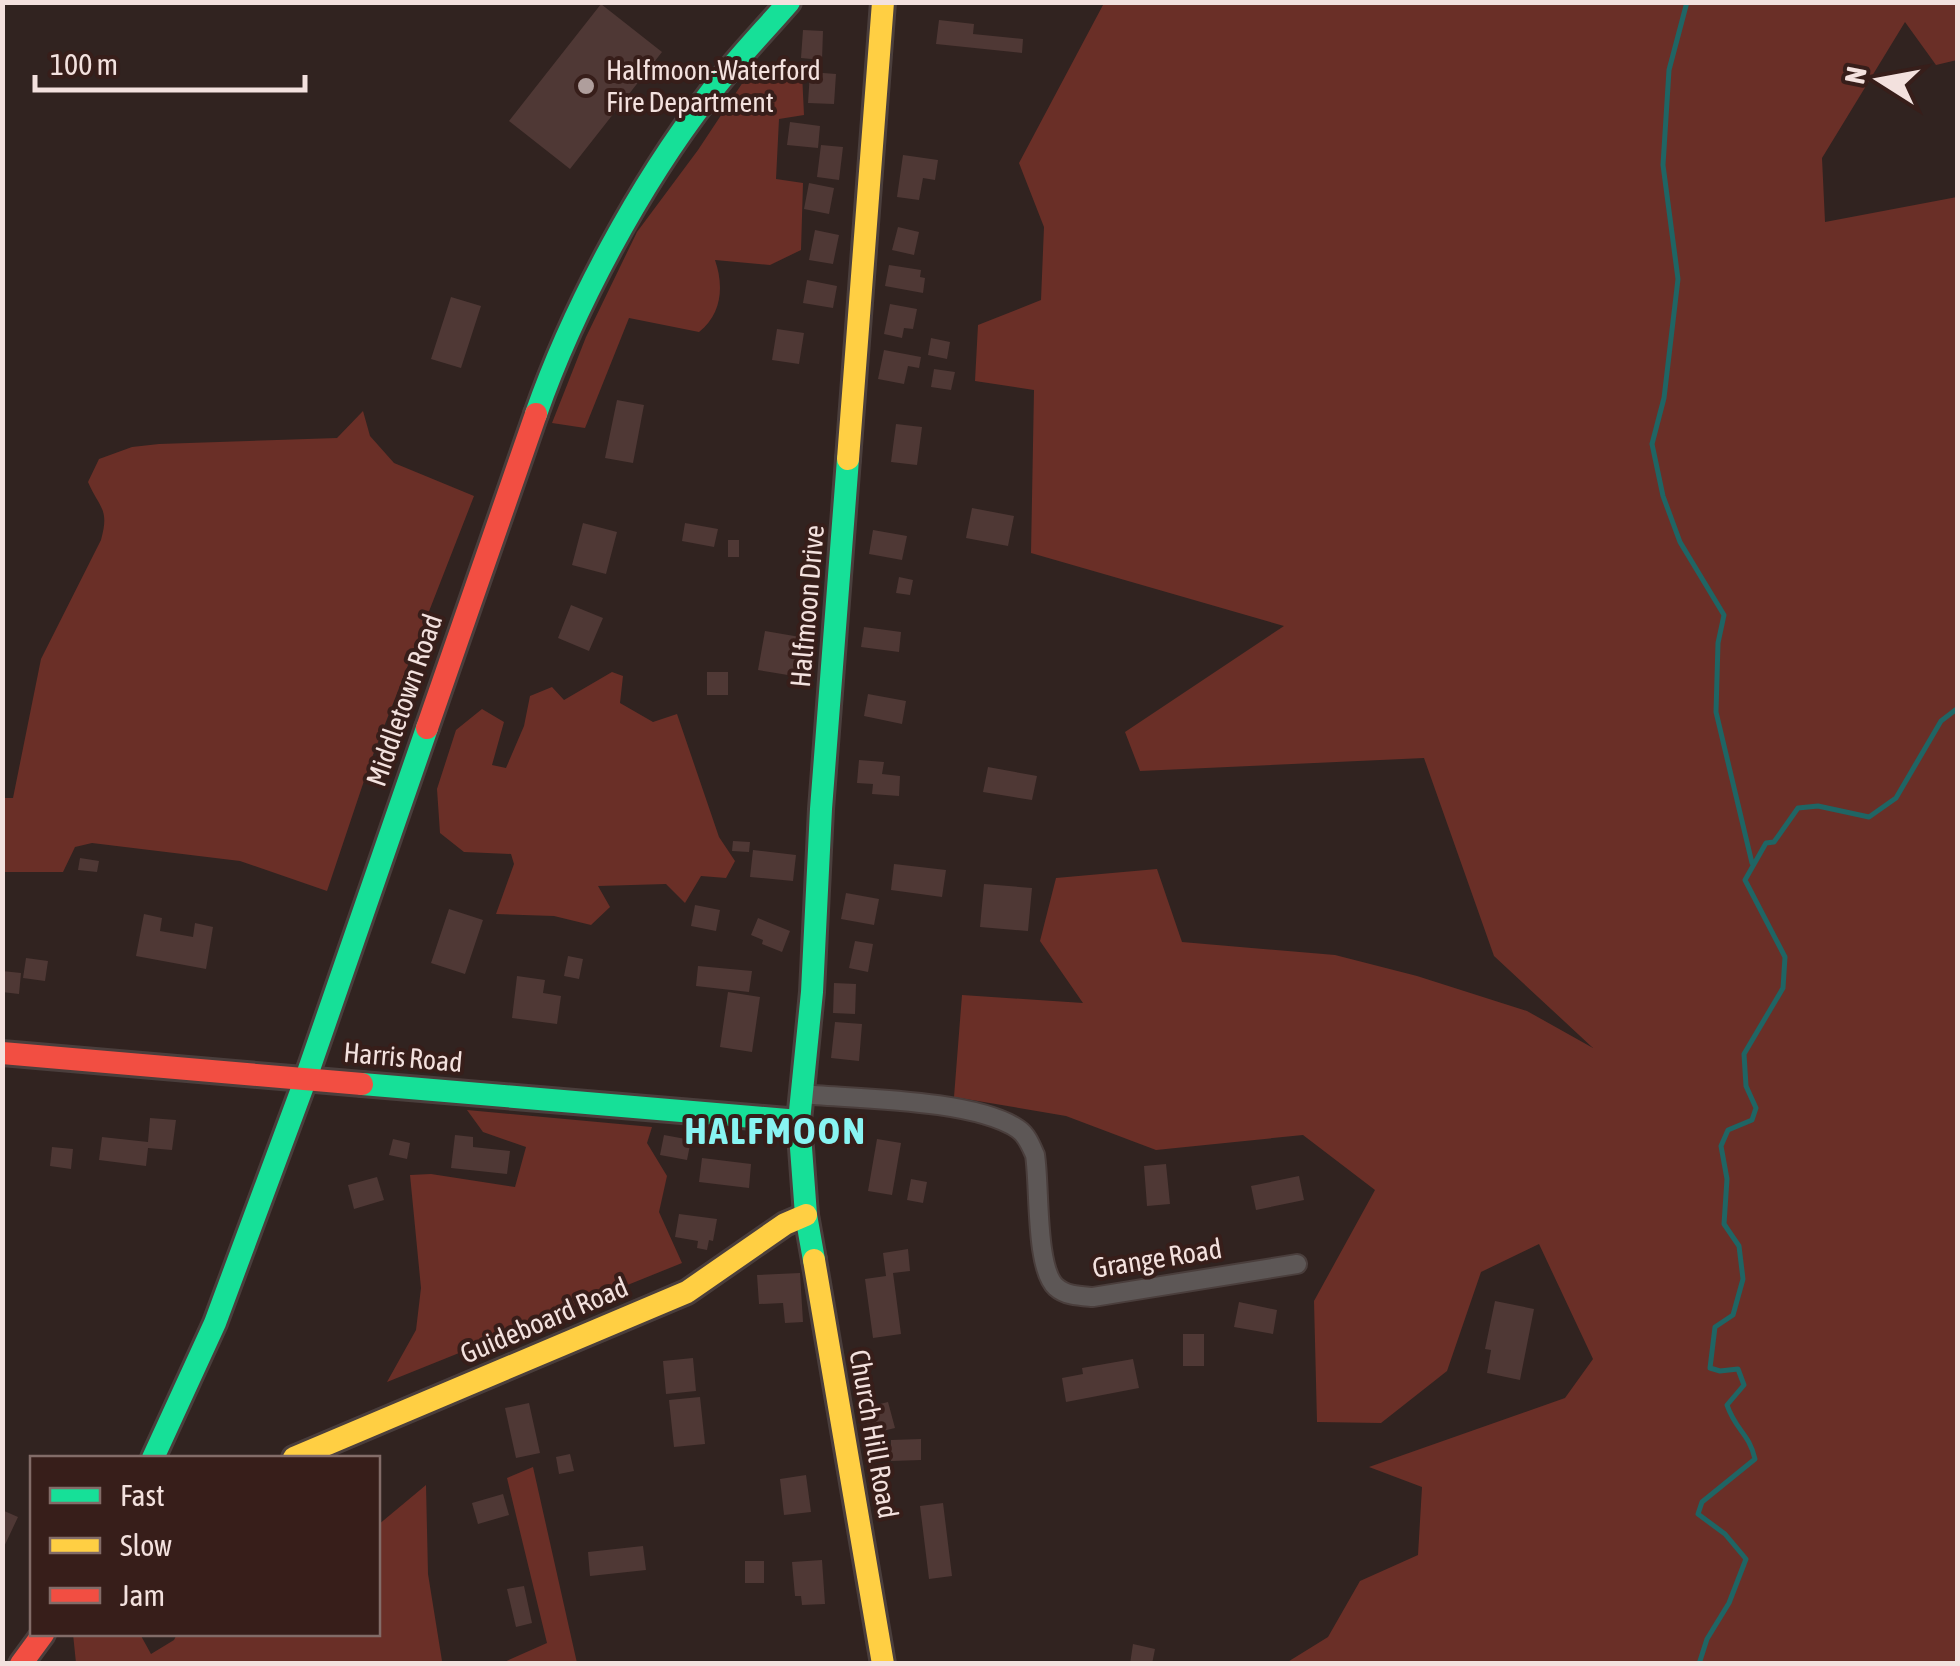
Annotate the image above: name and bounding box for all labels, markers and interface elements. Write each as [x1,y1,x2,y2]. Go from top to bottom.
scale bar [35,30,305,92]
north arrow [1830,30,1930,130]
text: 100 m [50,47,118,81]
place label: Halfmoon-Waterford Fire Department [606,54,821,118]
text: N [1838,64,1873,86]
marker: Halfmoon-Waterford Fire Department [575,75,597,97]
street label: Halfmoon Drive [784,524,830,688]
street label: Middletown Road [360,610,448,790]
street label: Harris Road [342,1036,464,1078]
district label: HALFMOON [685,1109,867,1152]
street label: Grange Road [1090,1232,1224,1284]
street label: Guideboard Road [455,1270,633,1370]
street label: Church Hill Road [843,1347,905,1521]
legend [30,1456,380,1636]
text: Fast [120,1478,165,1512]
text: Slow [120,1528,172,1562]
text: Jam [120,1578,165,1612]

